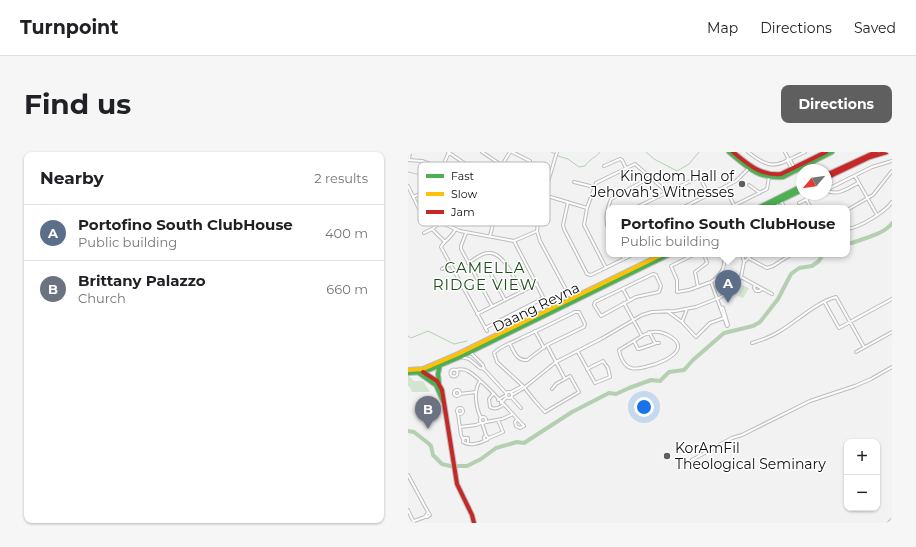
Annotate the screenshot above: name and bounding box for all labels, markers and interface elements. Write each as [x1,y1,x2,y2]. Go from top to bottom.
text: Turnpoint [20,16,119,39]
text: Map [707,19,738,37]
text: Directions [760,19,832,37]
text: Saved [854,19,896,37]
button: Directions [781,85,892,123]
text: Find us [24,87,131,121]
legend [418,162,550,226]
north arrow [796,164,832,200]
place label: Kingdom Hall of Jehovah's Witnesses [590,167,735,201]
text: Nearby [40,168,104,188]
text: Fast [451,169,475,183]
text: 2 results [314,170,368,186]
marker: Kingdom Hall of Jehovah's Witnesses [737,179,747,189]
text: Slow [451,187,477,201]
text: Jam [450,205,475,219]
popup [606,205,850,257]
text: Portofino South ClubHouse [621,214,835,233]
text: Portofino South ClubHouse [78,215,293,234]
text: A [48,225,58,241]
text: 400 m [325,225,368,241]
text: Public building [621,233,720,249]
text: Public building [78,234,177,250]
district label: CAMELLA RIDGE VIEW [433,258,537,294]
pin: A [715,270,741,303]
text: Brittany Palazzo [78,271,206,290]
street label: Daang Reyna [490,278,582,336]
text: B [48,281,58,297]
text: 660 m [326,281,368,297]
text: Church [78,290,126,306]
pin: B [415,396,441,429]
your location [634,397,654,417]
place label: KorAmFil Theological Seminary [675,439,826,473]
map controls [844,439,880,511]
button: + [844,439,880,475]
marker: KorAmFil Theological Seminary [662,451,672,461]
button: − [844,475,880,511]

